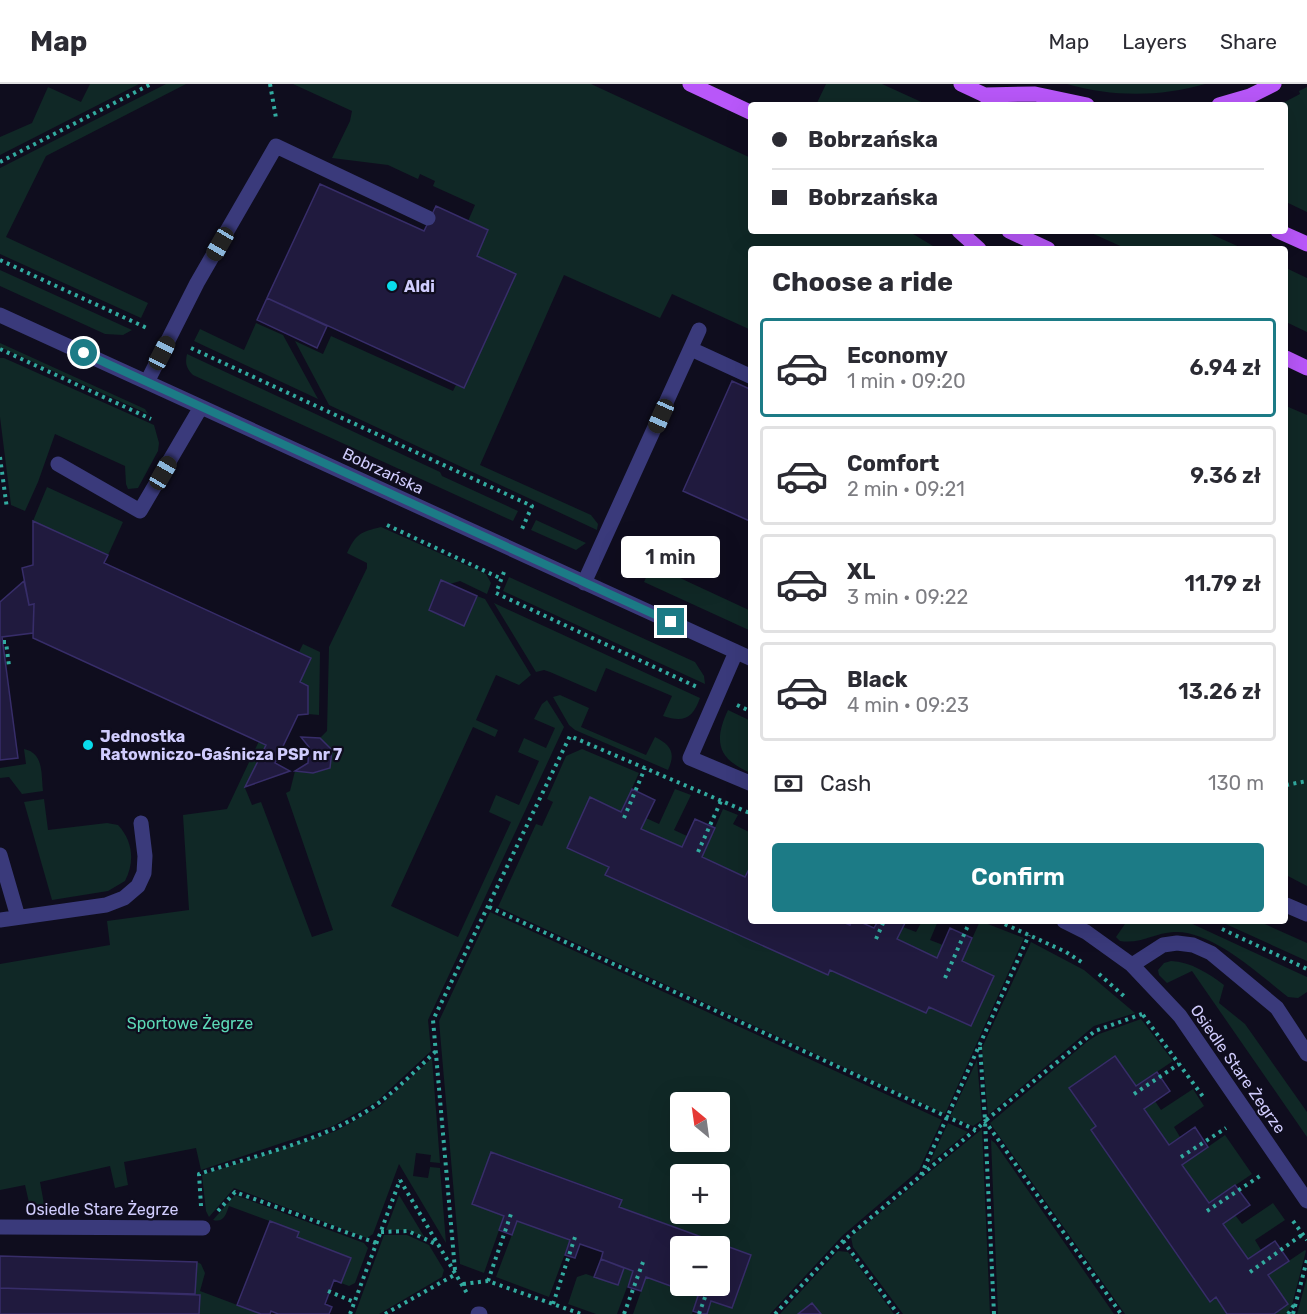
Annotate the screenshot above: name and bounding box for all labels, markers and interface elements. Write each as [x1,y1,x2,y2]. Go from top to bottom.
text: Map [30,25,87,58]
text: Map [1048,29,1089,54]
text: Layers [1122,29,1187,54]
text: Share [1220,29,1277,54]
text: Bobrzańska [808,126,938,153]
text: Bobrzańska [808,184,938,211]
car [203,224,237,264]
text: Choose a ride [772,266,953,298]
place label: Aldi [404,277,435,296]
marker: Aldi [385,279,399,293]
car [146,333,178,373]
route start [70,339,97,366]
icon: car [775,341,829,395]
text: Economy [847,342,948,369]
text: 6.94 zł [1190,354,1261,381]
text: 1 min · 09:20 [847,369,966,393]
car [645,396,677,436]
street label: Bobrzańska [339,444,427,498]
icon: car [775,449,829,503]
text: Comfort [847,450,939,477]
car [146,453,180,493]
text: 9.36 zł [1190,462,1261,489]
text: 2 min · 09:21 [847,477,965,501]
callout: 1 min [622,535,720,577]
text: 1 min [645,545,696,569]
icon: car [775,557,829,611]
text: XL [847,558,875,585]
text: 11.79 zł [1184,570,1261,597]
text: 3 min · 09:22 [847,585,968,609]
route end [657,608,684,635]
icon: car [775,665,829,719]
text: Black [847,666,908,693]
text: 13.26 zł [1178,678,1261,705]
text: 4 min · 09:23 [847,693,969,717]
place label: Jednostka Ratowniczo-Gaśnicza PSP nr 7 [100,727,342,764]
marker: Jednostka Ratowniczo-Gaśnicza PSP nr 7 [81,738,95,752]
icon: cash [772,767,805,800]
text: Cash [820,770,871,797]
text: 130 m [1208,771,1264,795]
button: Confirm [772,843,1264,912]
street label: Osiedle Stare Żegrze [1186,1001,1290,1137]
park label: Sportowe Żegrze [127,1014,253,1033]
north arrow [670,1092,730,1152]
map controls [670,1092,730,1296]
button: + [670,1164,730,1224]
street label: Osiedle Stare Żegrze [26,1200,178,1219]
button: − [670,1236,730,1296]

